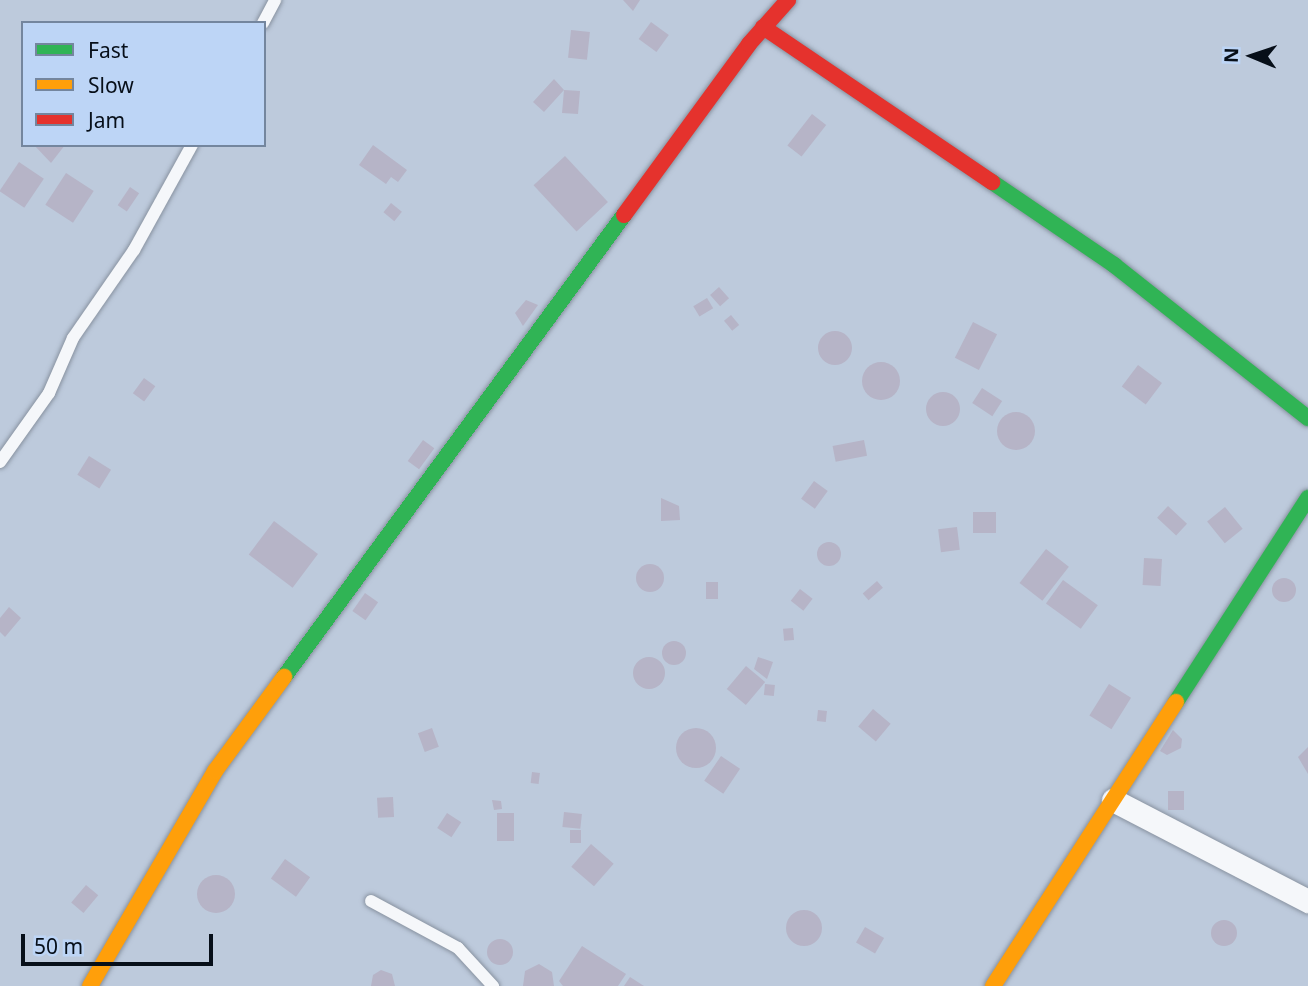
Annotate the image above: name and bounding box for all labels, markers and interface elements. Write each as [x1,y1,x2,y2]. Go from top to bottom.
legend [21,21,266,147]
north arrow [1217,21,1287,91]
text: Fast [88,36,128,64]
text: N [1218,47,1244,63]
text: Slow [88,71,134,99]
text: Jam [88,106,125,134]
scale bar [24,920,217,964]
text: 50 m [34,932,83,960]

